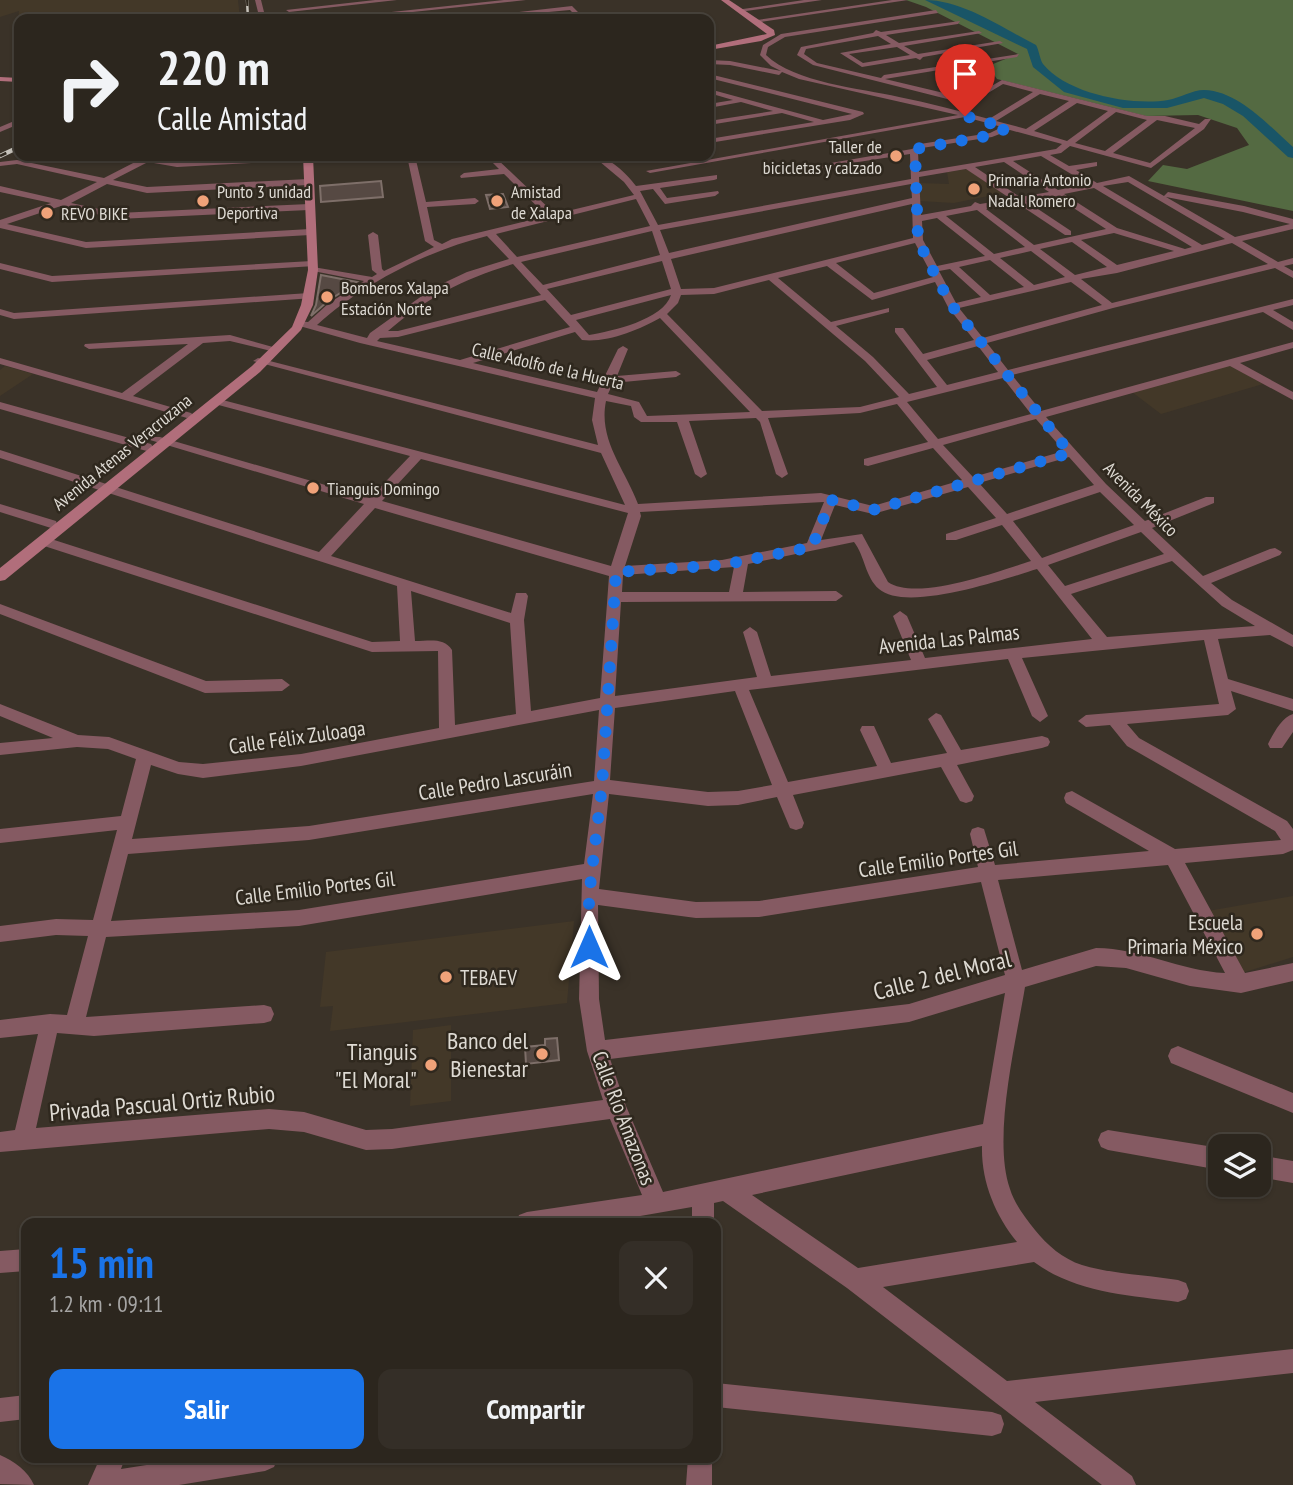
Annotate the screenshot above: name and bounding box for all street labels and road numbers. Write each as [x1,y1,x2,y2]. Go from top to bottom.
street label: Calle Adolfo de la Huerta [470,337,626,395]
street label: Avenida Atenas Veracruzana [48,389,196,515]
street label: Avenida México [1099,457,1183,541]
street label: Avenida Las Palmas [877,618,1021,660]
street label: Calle Félix Zuloaga [227,714,367,760]
street label: Calle Pedro Lascuráin [416,756,574,806]
street label: Calle Emilio Portes Gil [857,834,1020,884]
street label: Calle Emilio Portes Gil [234,865,396,911]
street label: Calle 2 del Moral [870,943,1014,1007]
street label: Calle Río Amazonas [586,1047,662,1189]
street label: Privada Pascual Ortiz Rubio [48,1078,276,1128]

